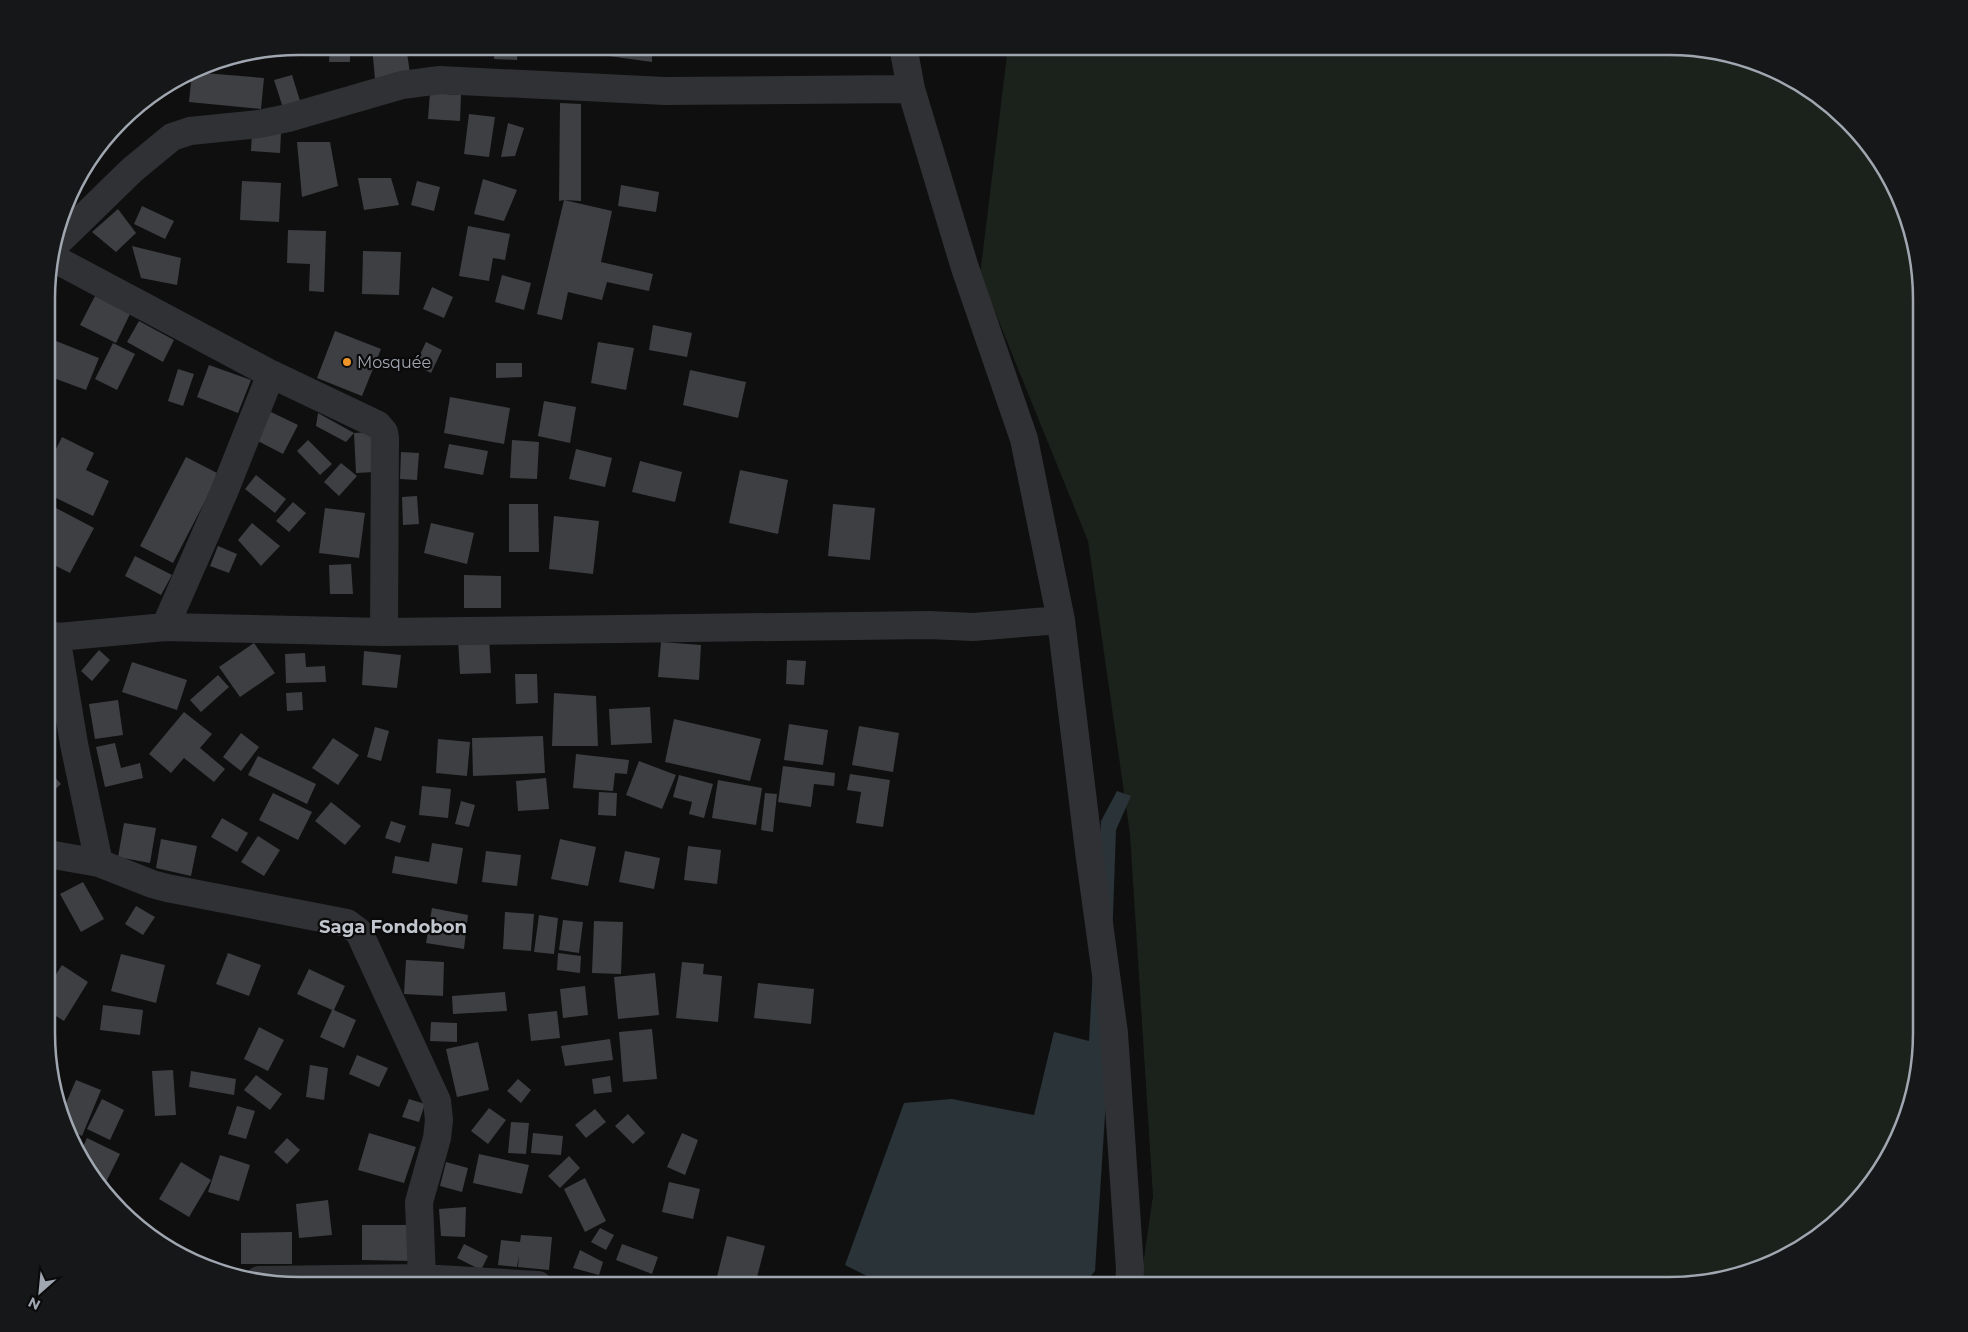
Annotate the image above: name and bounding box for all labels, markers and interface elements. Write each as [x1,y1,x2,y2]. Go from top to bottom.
place label: Mosquée [357,353,431,372]
marker: Mosquée [341,356,353,368]
district label: Saga Fondobon [319,916,467,938]
north arrow [15,1267,65,1317]
text: N [25,1293,43,1314]

